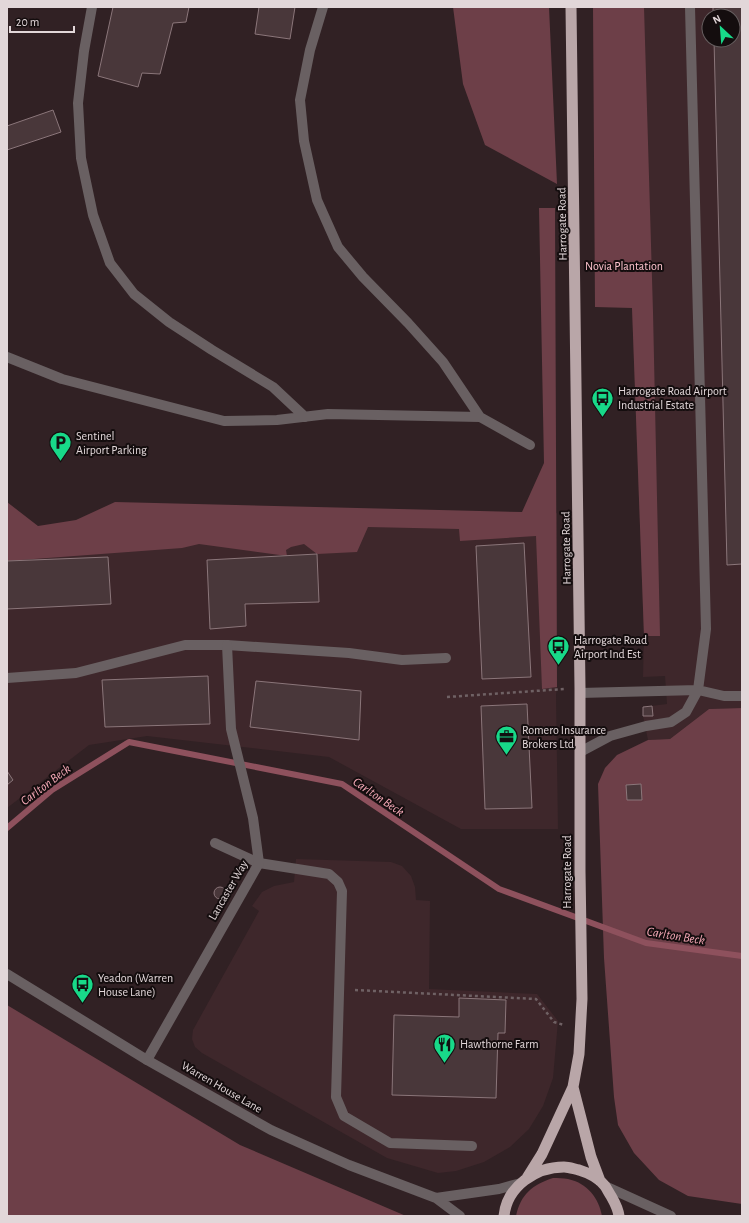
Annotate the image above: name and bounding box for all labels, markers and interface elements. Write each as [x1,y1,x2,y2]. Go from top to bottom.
scale bar [10,8,74,34]
north arrow [701,8,741,48]
text: N [711,13,723,26]
text: 20 m [16,16,39,28]
street label: Harrogate Road [555,187,569,261]
park label: Novia Plantation [585,260,663,272]
bus stop icon: Harrogate Road Airport Industrial Estate [589,385,615,418]
place label: Harrogate Road Airport Industrial Estate [618,385,727,411]
parking icon: Sentinel Airport Parking [48,430,74,463]
place label: Sentinel Airport Parking [76,430,147,456]
street label: Harrogate Road [559,511,573,585]
bus stop icon: Harrogate Road Airport Ind Est [545,634,571,667]
place label: Harrogate Road Airport Ind Est [574,634,647,660]
office icon: Romero Insurance Brokers Ltd [493,724,519,757]
place label: Romero Insurance Brokers Ltd [522,724,606,750]
water label: Carlton Beck [19,762,73,808]
water label: Carlton Beck [350,775,406,819]
street label: Harrogate Road [561,835,573,909]
street label: Lancaster Way [206,858,251,922]
water label: Carlton Beck [646,925,706,947]
bus stop icon: Yeadon (Warren House Lane) [69,972,95,1005]
place label: Yeadon (Warren House Lane) [98,972,173,998]
restaurant icon: Hawthorne Farm [432,1031,458,1064]
place label: Hawthorne Farm [460,1038,539,1050]
street label: Warren House Lane [180,1059,264,1115]

